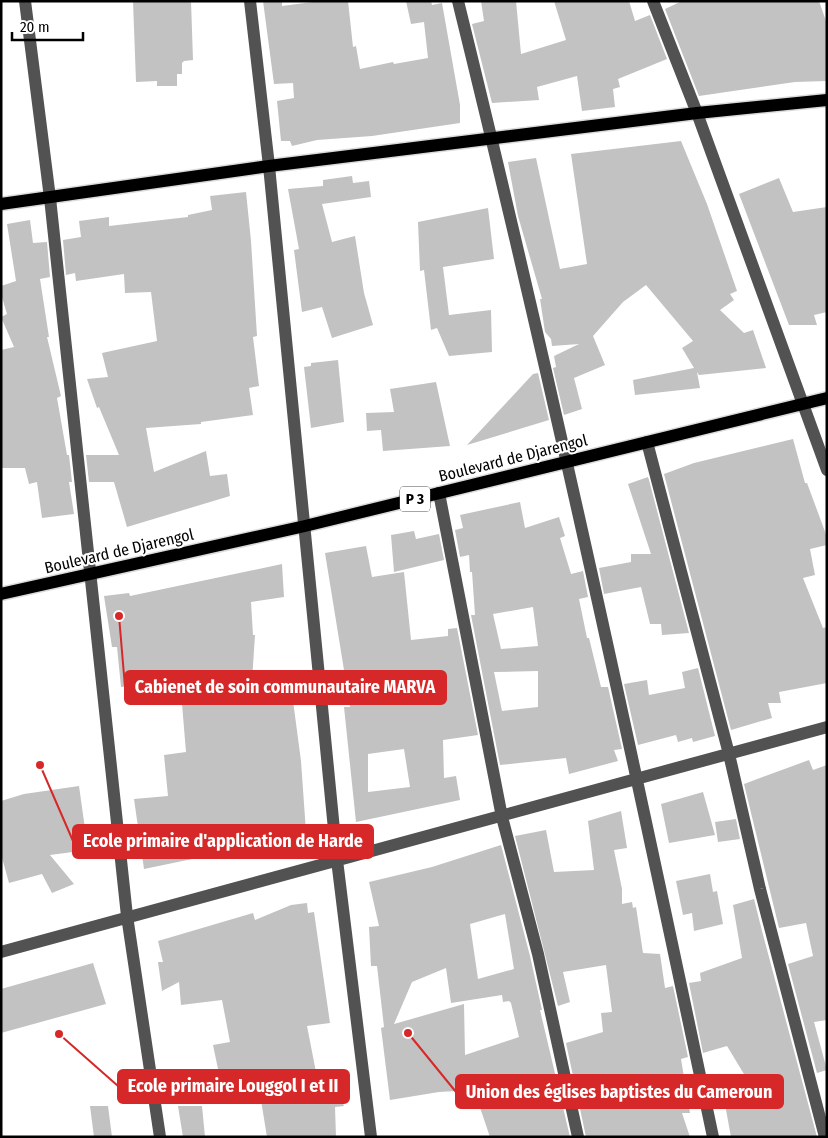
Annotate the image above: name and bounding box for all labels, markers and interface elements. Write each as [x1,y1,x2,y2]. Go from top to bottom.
scale bar [12,10,84,42]
text: 20 m [20,18,50,36]
street label: Boulevard de Djarengol [437,430,589,486]
road number: P 3 [400,486,430,512]
street label: Boulevard de Djarengol [43,525,195,577]
callout: Cabienet de soin communautaire MARVA [125,671,446,704]
text: Cabienet de soin communautaire MARVA [135,676,435,698]
callout: Ecole primaire d'application de Harde [73,825,373,858]
text: Ecole primaire d'application de Harde [83,830,363,852]
callout: Ecole primaire Louggol I et II [118,1070,349,1103]
text: Ecole primaire Louggol I et II [128,1075,338,1097]
callout: Union des églises baptistes du Cameroun [456,1075,783,1108]
text: Union des églises baptistes du Cameroun [466,1081,772,1103]

